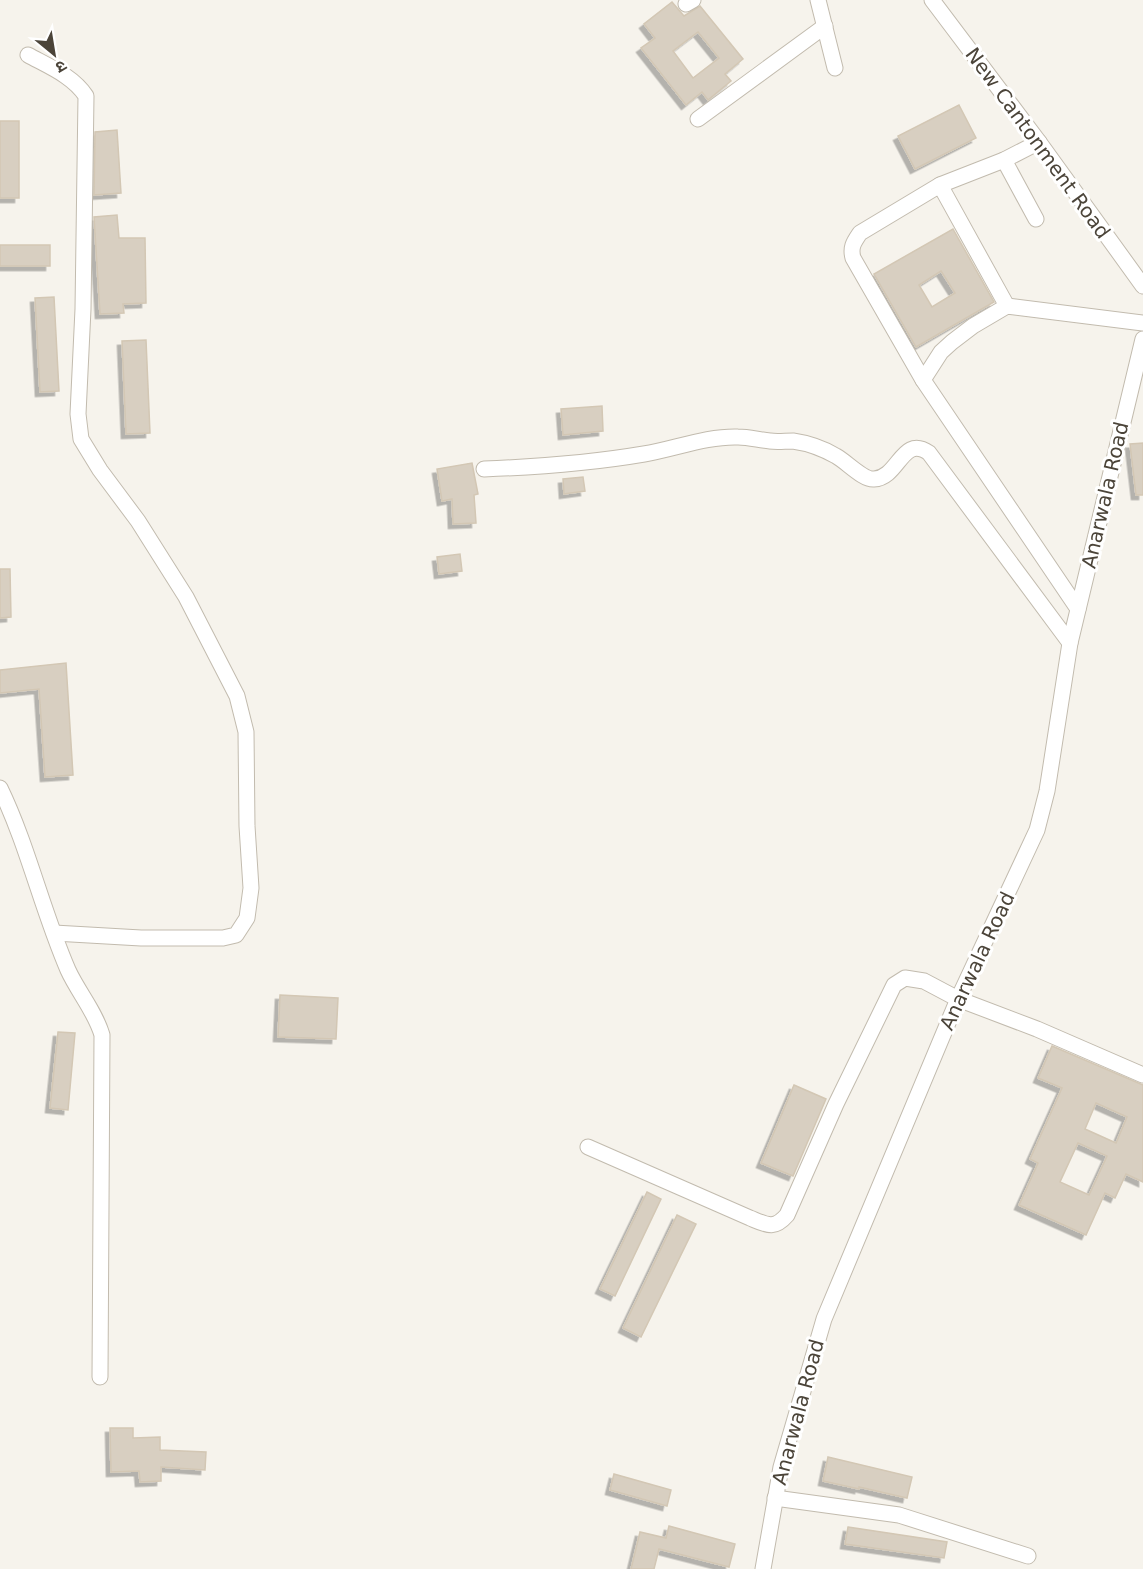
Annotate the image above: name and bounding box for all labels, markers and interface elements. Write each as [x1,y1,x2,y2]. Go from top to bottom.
north arrow [24,24,84,84]
street label: New Cantonment Road [961,43,1115,243]
text: उ [52,56,70,77]
street label: Anarwala Road [1076,419,1134,571]
street label: Anarwala Road [934,888,1020,1034]
street label: Anarwala Road [767,1337,829,1487]

